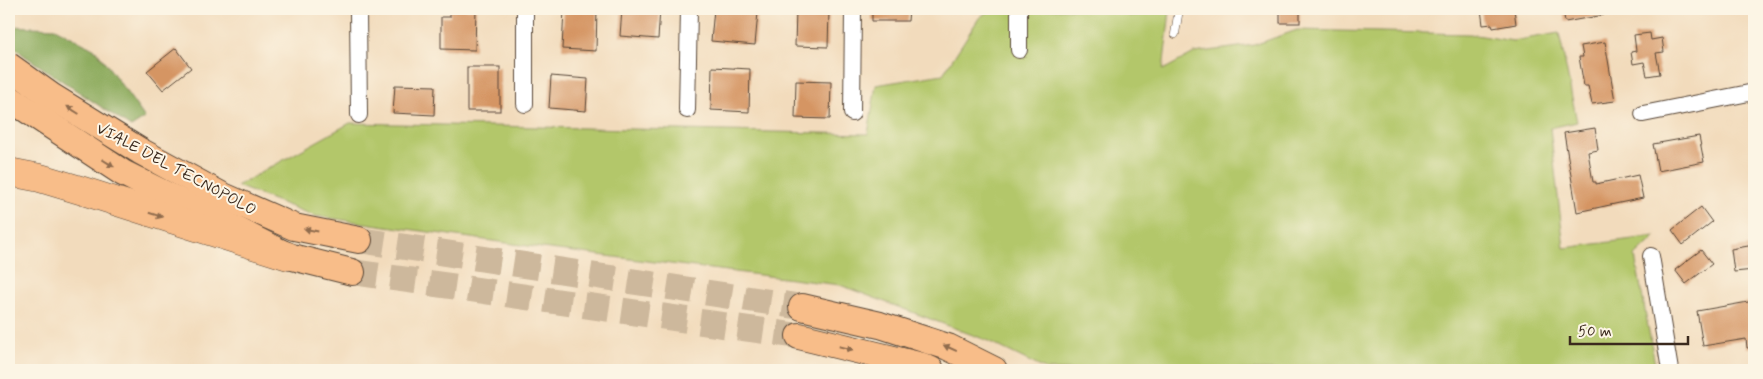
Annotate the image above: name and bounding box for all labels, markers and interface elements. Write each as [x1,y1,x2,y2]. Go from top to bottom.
one-way arrow [67,106,80,115]
street label: VIALE DEL TECNOPOLO [93,118,260,221]
one-way arrow [101,158,115,168]
one-way arrow [149,211,164,219]
one-way arrow [303,226,319,234]
scale bar [1570,314,1688,346]
text: 50 m [1578,322,1612,342]
one-way arrow [839,344,854,352]
one-way arrow [943,344,957,352]

